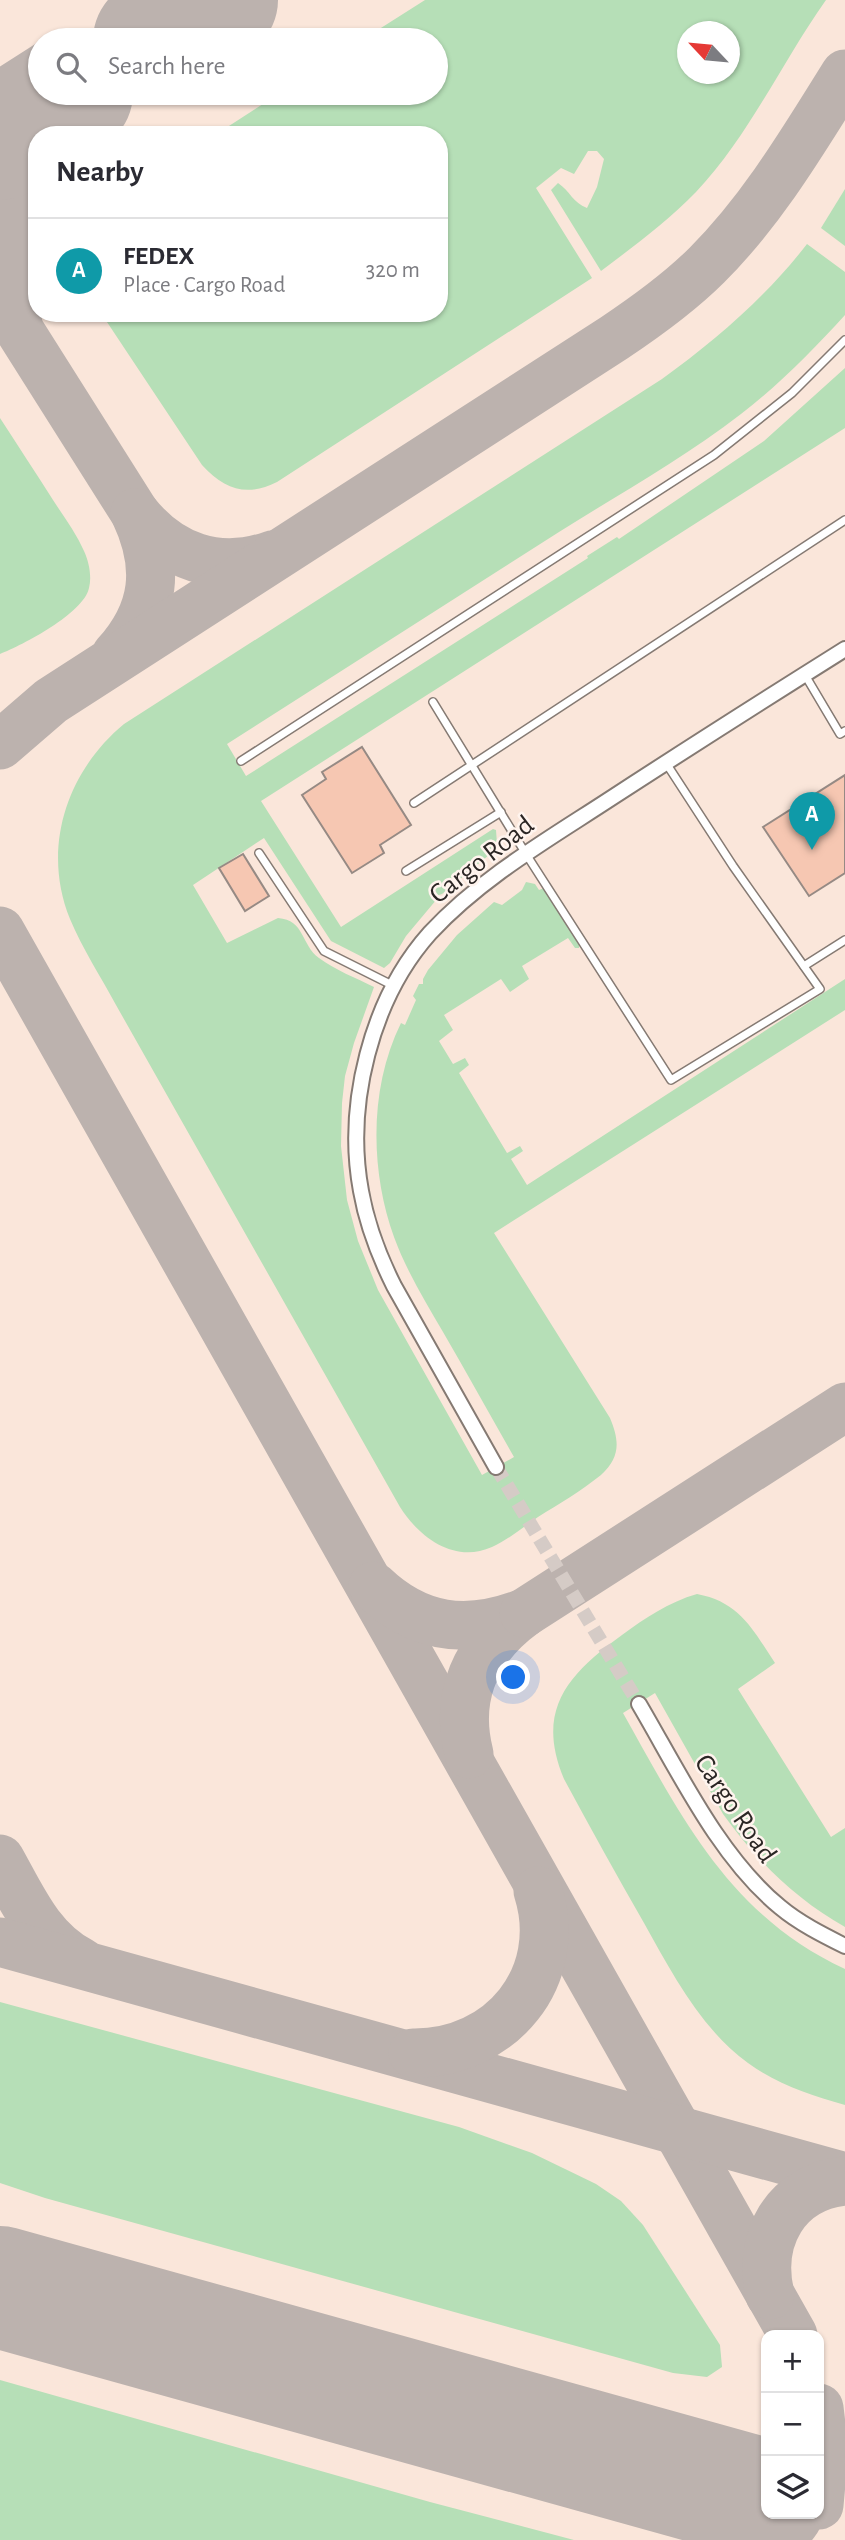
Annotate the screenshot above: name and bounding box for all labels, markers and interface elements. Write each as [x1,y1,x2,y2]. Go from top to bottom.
north arrow [677,21,740,84]
search box [28,28,448,105]
icon: search [52,48,90,86]
text: Search here [108,53,226,79]
text: Nearby [56,157,144,187]
text: FEDEX [123,243,194,269]
text: A [72,259,86,282]
text: 320 m [366,259,420,282]
text: Place · Cargo Road [123,274,285,297]
pin: A [789,792,835,850]
street label: Cargo Road [425,811,539,909]
your location [496,1660,530,1694]
street label: Cargo Road [689,1750,781,1868]
map controls [761,2330,824,2519]
button: + [761,2330,824,2393]
button: − [761,2393,824,2456]
button: layers [761,2456,824,2519]

